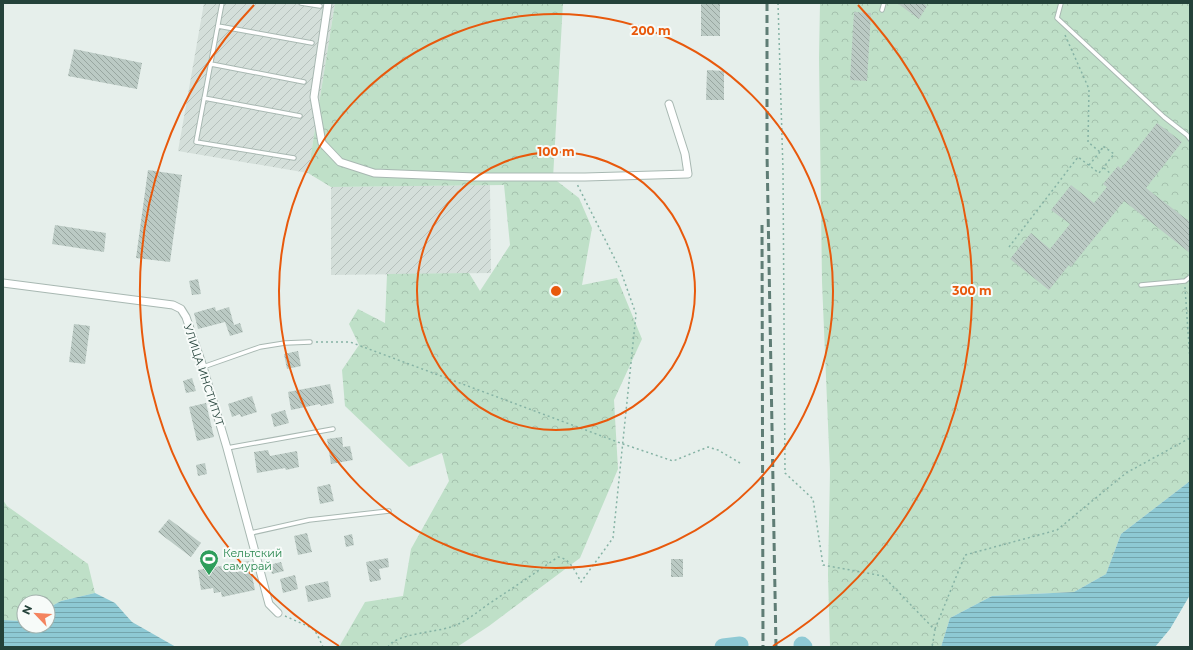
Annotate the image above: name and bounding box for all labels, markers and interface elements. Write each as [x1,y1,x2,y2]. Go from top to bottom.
text: 200 m [631,23,671,38]
text: 100 m [538,144,574,159]
text: 300 m [951,283,992,298]
centre of rings [549,284,563,298]
street label: УЛИЦА ИНСТИТУТ [181,322,227,428]
place label: Кельтский самурай [223,546,282,573]
sports icon: Кельтский самурай [198,548,220,576]
north arrow [16,594,56,634]
text: N [19,603,35,617]

